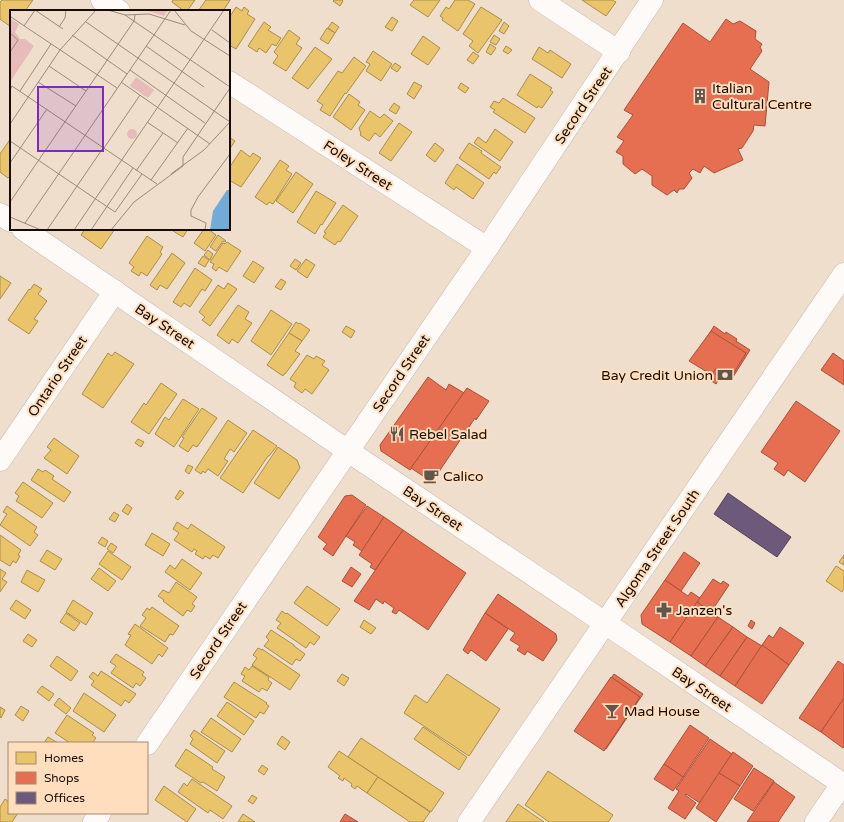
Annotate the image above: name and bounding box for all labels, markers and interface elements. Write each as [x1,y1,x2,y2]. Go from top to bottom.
inset map [10,10,230,230]
street label: Secord Street [551,63,616,147]
place label: Italian Cultural Centre [712,80,812,113]
building icon: Italian Cultural Centre [691,87,709,105]
street label: Foley Street [320,137,396,194]
street label: Bay Street [132,300,198,353]
street label: Secord Street [369,331,434,415]
street label: Ontario Street [24,332,91,420]
bank icon: Bay Credit Union [716,366,734,384]
place label: Bay Credit Union [601,367,713,384]
restaurant icon: Rebel Salad [388,425,406,443]
place label: Rebel Salad [409,426,487,443]
cafe icon: Calico [422,467,440,485]
place label: Calico [443,468,484,485]
street label: Bay Street [400,482,466,535]
street label: Algoma Street South [612,486,703,611]
street label: Secord Street [186,598,251,682]
pharmacy icon: Janzen's [655,601,673,619]
place label: Janzen's [676,602,732,619]
street label: Bay Street [669,663,735,716]
bar icon: Mad House [603,702,621,720]
place label: Mad House [624,703,700,720]
legend [8,742,148,814]
text: Homes [44,751,84,765]
text: Shops [44,771,79,785]
text: Offices [44,791,85,805]

